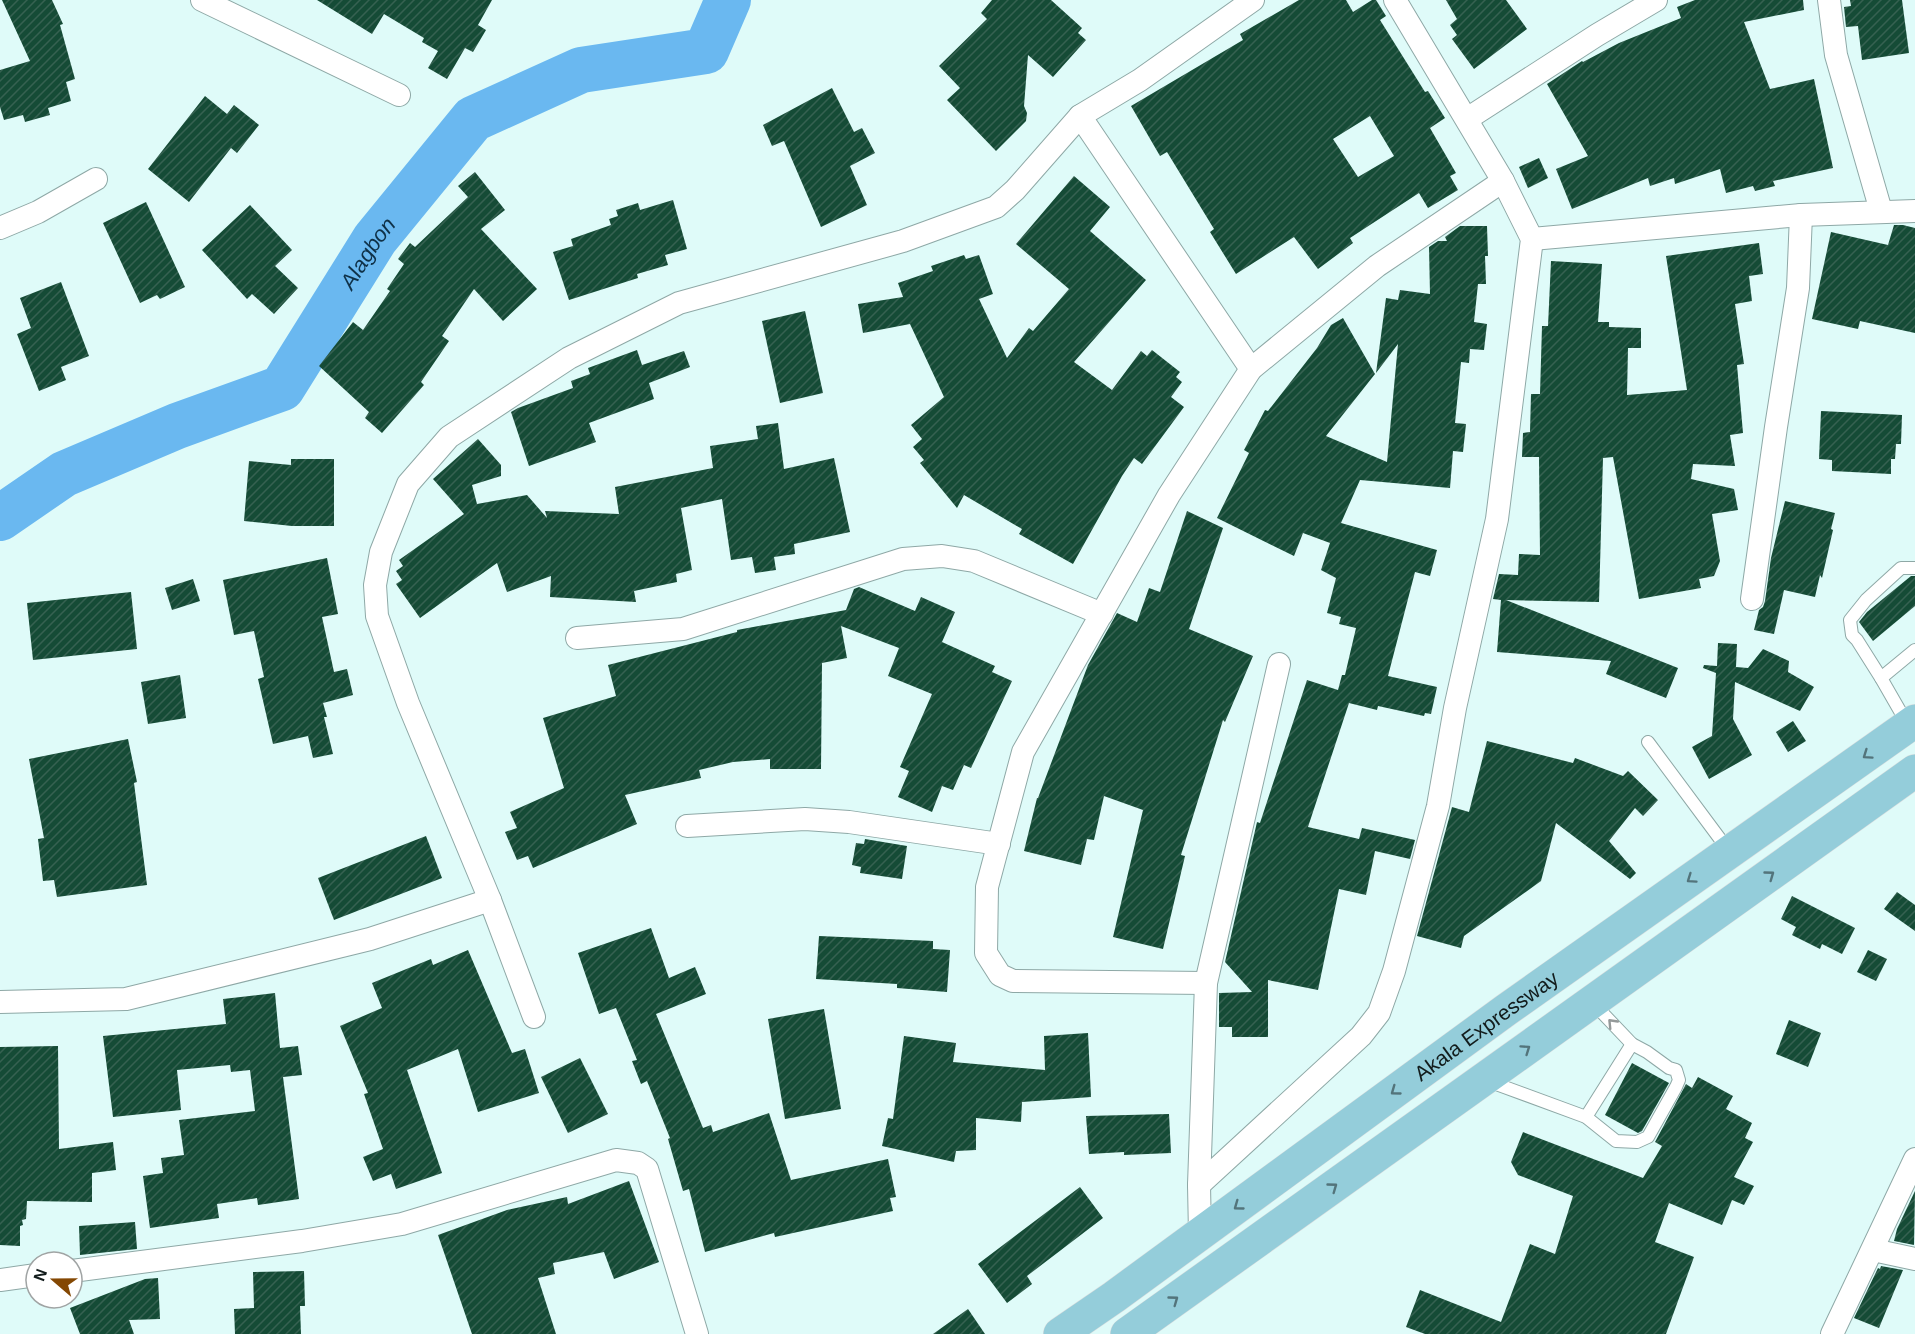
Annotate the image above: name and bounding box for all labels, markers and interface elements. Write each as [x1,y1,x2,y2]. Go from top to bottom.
water label: Alagbon [334,212,400,295]
one-way arrow [1863,748,1874,759]
one-way arrow [1763,871,1774,882]
one-way arrow [1686,872,1697,883]
street label: Akala Expressway [1410,965,1562,1085]
one-way arrow [1609,1019,1620,1030]
one-way arrow [1519,1045,1530,1056]
one-way arrow [1391,1084,1402,1095]
one-way arrow [1326,1183,1337,1194]
one-way arrow [1234,1199,1245,1210]
north arrow [24,1250,84,1310]
text: N [30,1267,50,1283]
one-way arrow [1168,1296,1179,1307]

